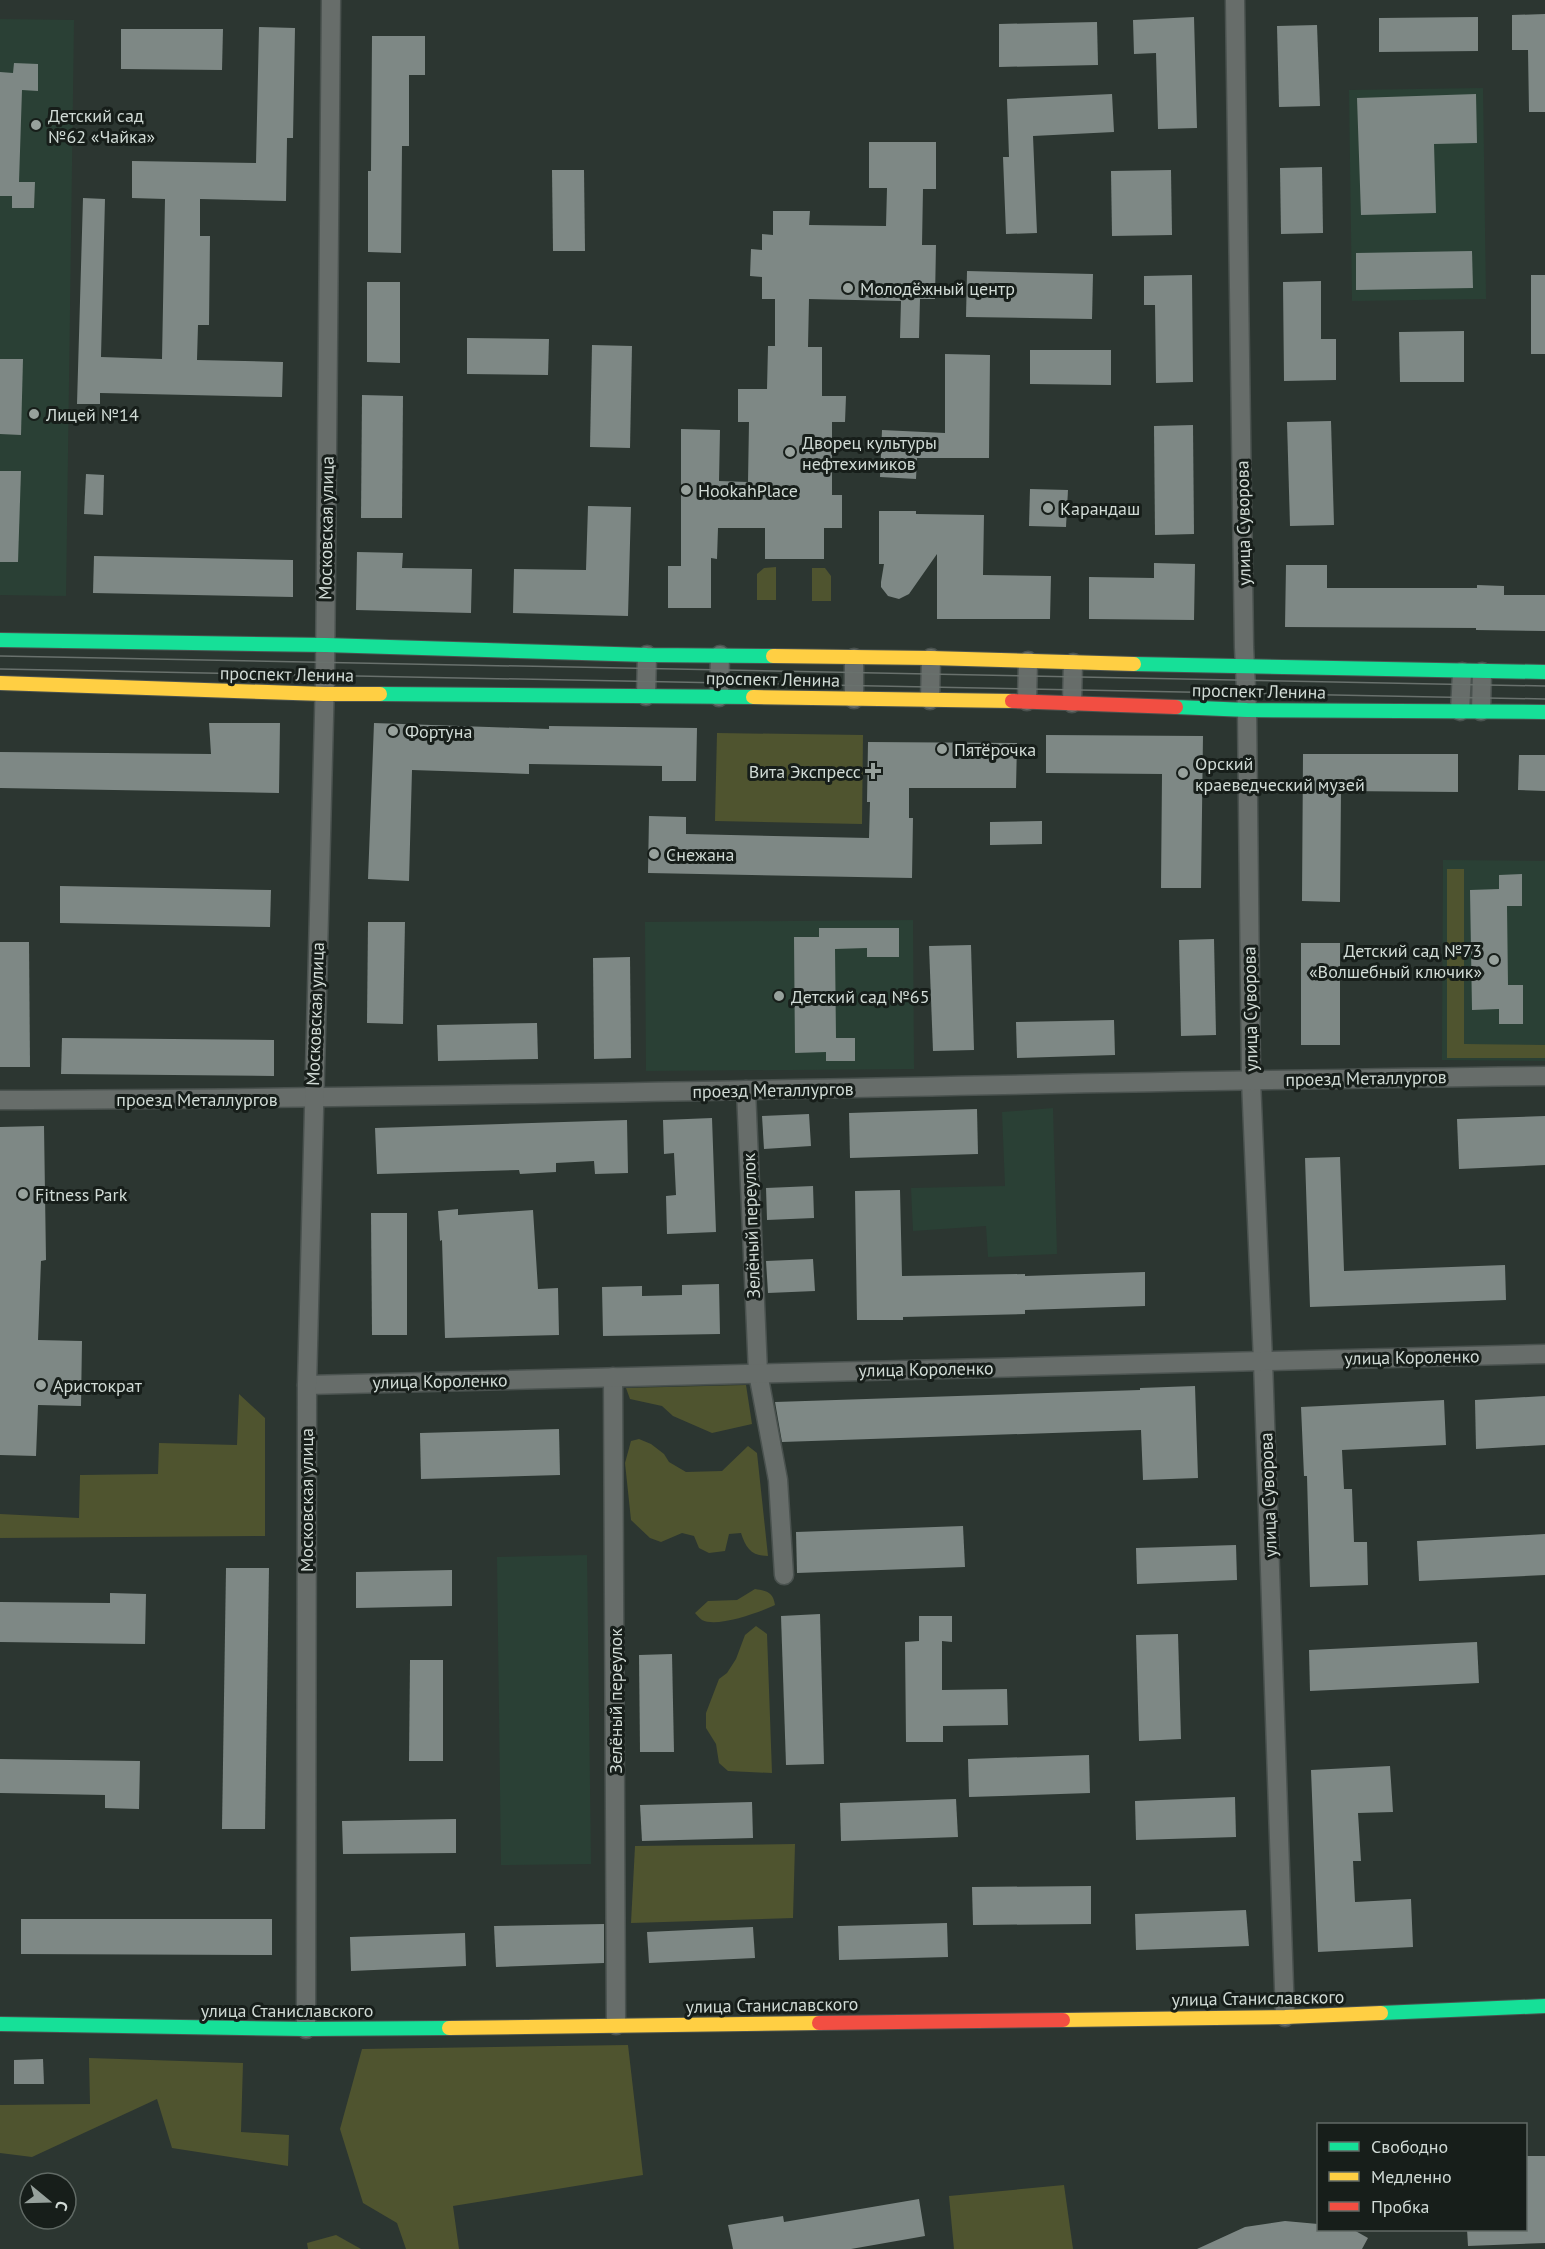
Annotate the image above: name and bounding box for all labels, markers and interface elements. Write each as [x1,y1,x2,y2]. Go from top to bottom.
place label: Детский сад №62 «Чайка» [48,104,155,148]
marker: Детский сад №62 «Чайка» [29,118,43,132]
place label: Молодёжный центр [860,277,1015,300]
marker: Молодёжный центр [841,281,855,295]
place label: Лицей №14 [45,403,139,426]
marker: Лицей №14 [27,407,41,421]
place label: Дворец культуры нефтехимиков [802,431,937,475]
marker: Дворец культуры нефтехимиков [783,445,797,459]
street label: Московская улица [313,456,339,600]
street label: улица Суворова [1230,460,1256,586]
place label: HookahPlace [698,479,798,502]
marker: HookahPlace [679,483,693,497]
place label: Карандаш [1060,497,1140,520]
marker: Карандаш [1041,501,1055,515]
street label: проспект Ленина [220,661,354,687]
street label: проспект Ленина [706,666,840,692]
street label: проспект Ленина [1192,678,1326,704]
place label: Фортуна [405,720,472,743]
marker: Фортуна [386,724,400,738]
place label: Пятёрочка [954,738,1036,761]
marker: Пятёрочка [935,742,949,756]
place label: Орский краеведческий музей [1195,752,1365,796]
place label: Вита Экспресс [749,760,861,783]
marker: Вита Экспресс [866,764,880,778]
marker: Орский краеведческий музей [1176,766,1190,780]
place label: Снежана [666,843,734,866]
marker: Снежана [647,847,661,861]
place label: Детский сад №73 «Волшебный ключик» [1309,939,1482,983]
street label: Московская улица [301,942,329,1086]
street label: улица Суворова [1237,946,1263,1072]
marker: Детский сад №73 «Волшебный ключик» [1487,953,1501,967]
place label: Детский сад №65 [791,985,929,1008]
marker: Детский сад №65 [772,989,786,1003]
street label: проезд Металлургов [1285,1065,1447,1091]
street label: проезд Металлургов [692,1077,854,1103]
street label: проезд Металлургов [116,1088,278,1111]
street label: Зелёный переулок [737,1152,765,1299]
place label: Fitness Park [35,1183,128,1206]
marker: Fitness Park [16,1187,30,1201]
street label: улица Короленко [1344,1344,1480,1370]
street label: улица Короленко [858,1356,994,1382]
street label: улица Короленко [372,1368,508,1394]
place label: Аристократ [53,1374,143,1397]
marker: Аристократ [34,1378,48,1392]
street label: Московская улица [295,1428,318,1572]
street label: улица Суворова [1254,1432,1282,1558]
street label: Зелёный переулок [604,1628,627,1774]
street label: улица Станиславского [1171,1985,1345,2011]
street label: улица Станиславского [685,1992,859,2018]
street label: улица Станиславского [201,1999,373,2022]
legend [1317,2123,1527,2231]
text: Свободно [1371,2135,1448,2158]
text: Медленно [1371,2165,1452,2188]
north arrow [18,2171,78,2231]
text: Пробка [1371,2195,1429,2218]
text: С [51,2198,73,2213]

